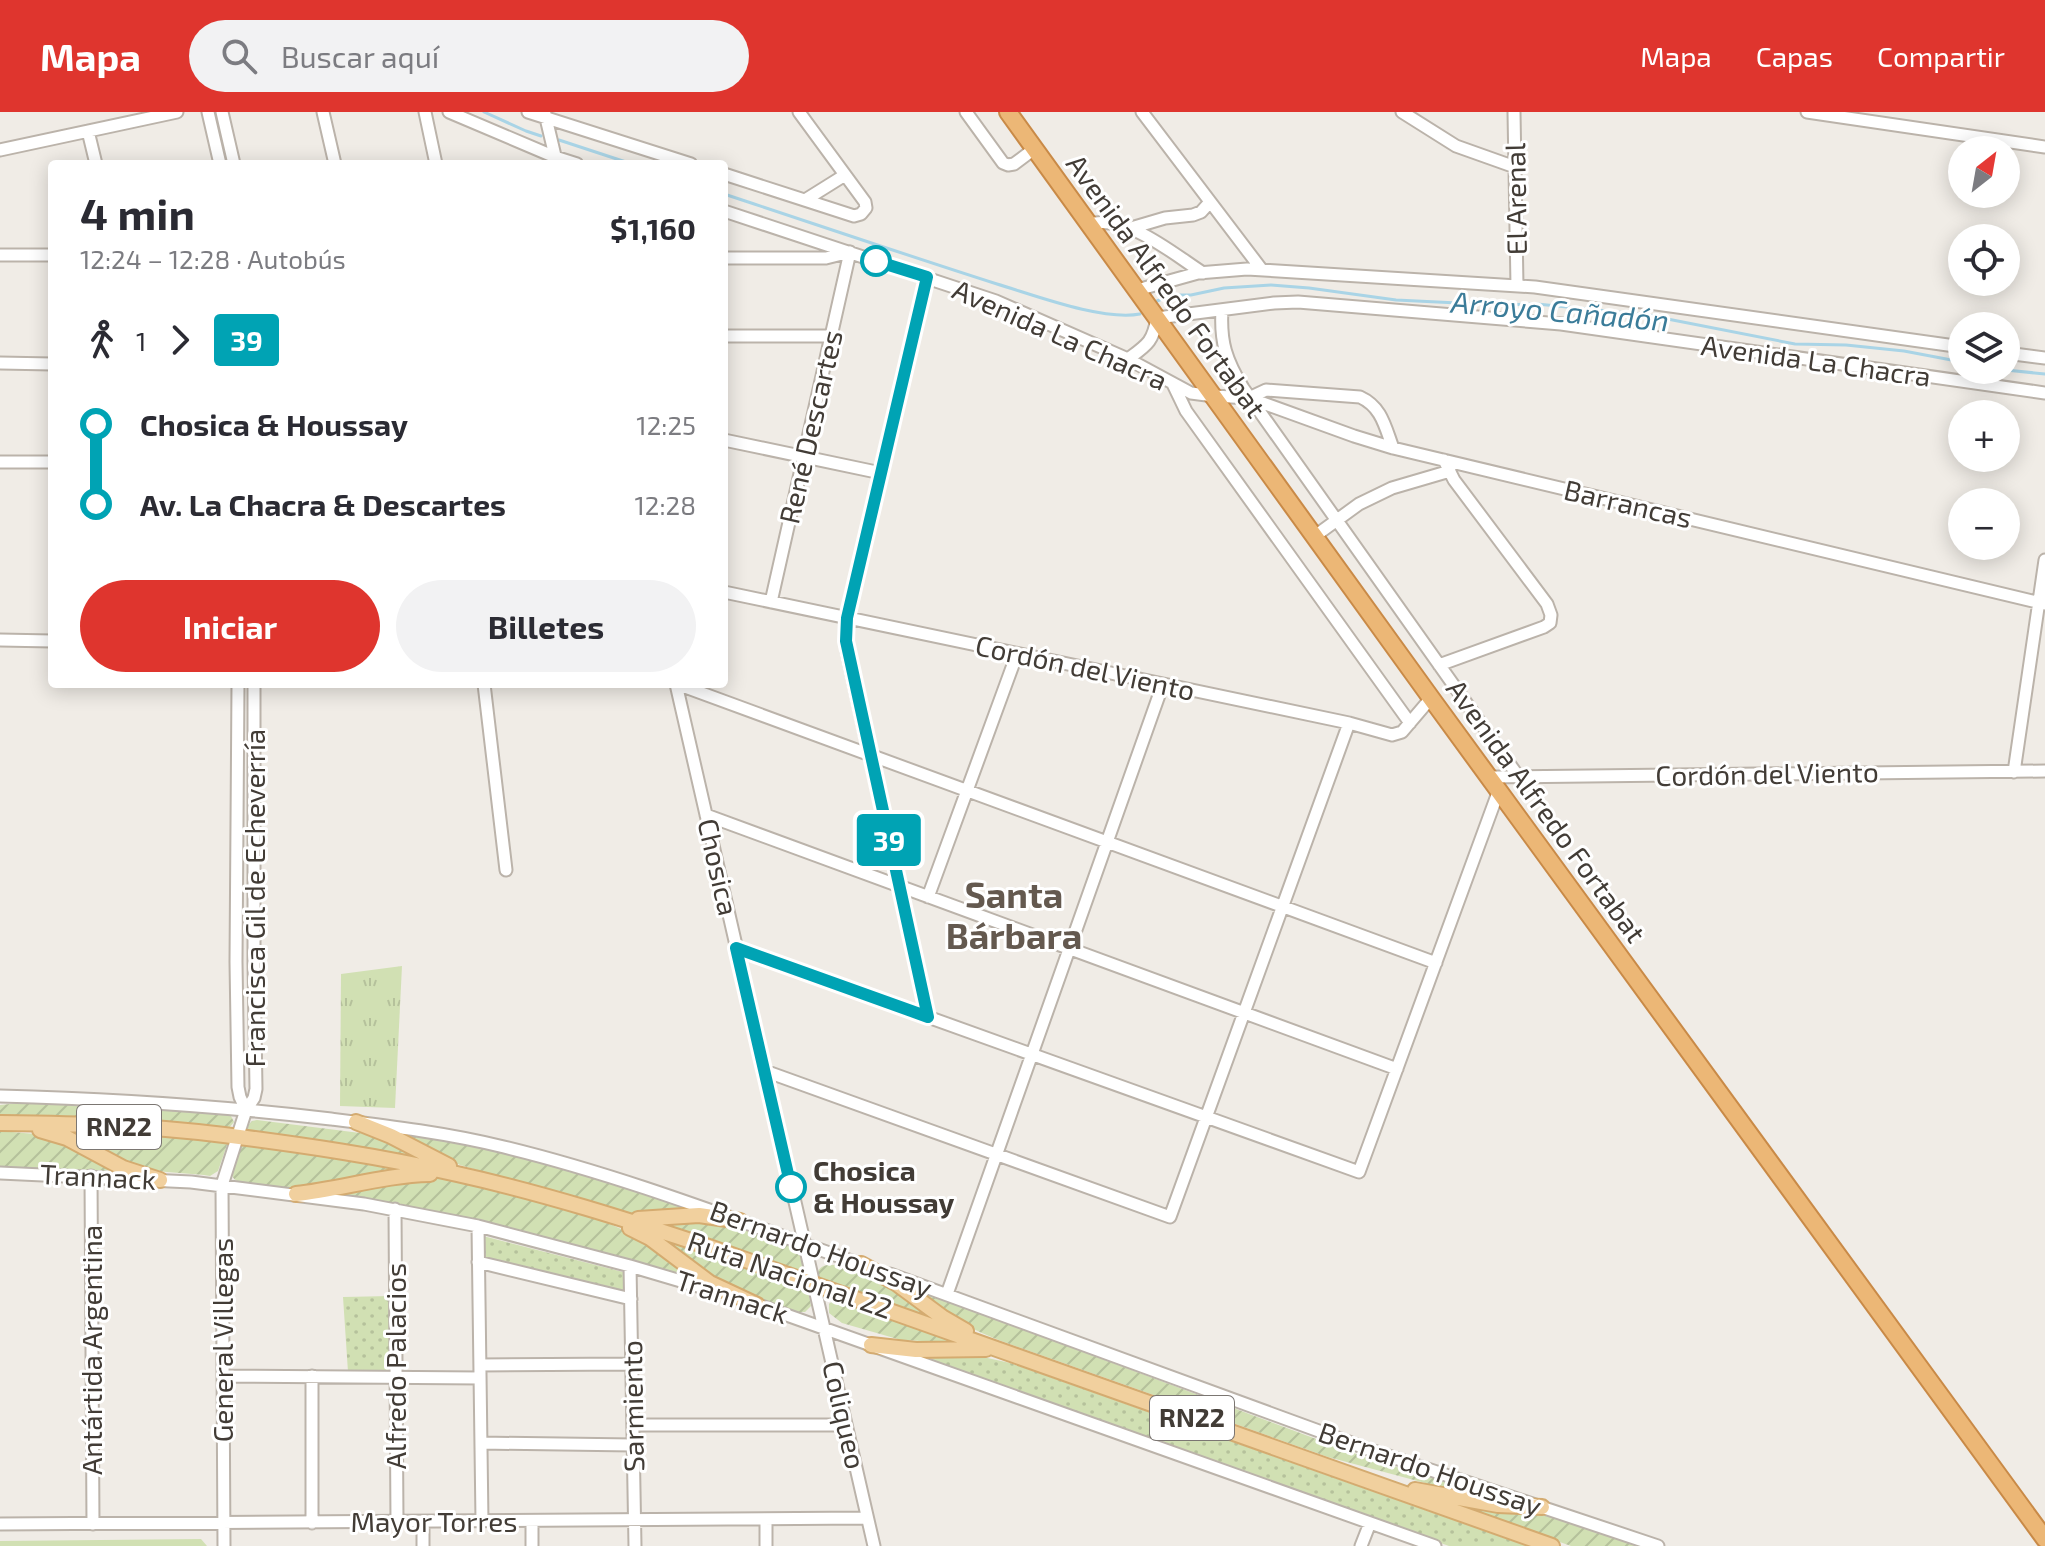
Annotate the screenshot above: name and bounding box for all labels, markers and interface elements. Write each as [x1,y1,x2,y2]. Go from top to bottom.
search box [189,20,749,92]
text: Mapa [40,33,141,79]
icon: search [217,34,261,78]
text: Buscar aquí [281,38,439,74]
text: Mapa [1640,39,1712,73]
text: Capas [1756,39,1833,73]
text: Compartir [1877,39,2005,73]
north arrow [1948,136,2020,208]
map controls [1948,136,2020,560]
street label: El Arenal [1497,142,1533,255]
street label: Avenida Alfredo Fortabat [1060,147,1274,424]
text: 4 min [80,186,195,239]
text: $1,160 [610,210,696,246]
button: locate [1948,224,2020,296]
text: 12:24 – 12:28 · Autobús [80,243,346,274]
unlabelled marker [861,246,891,276]
street label: Avenida La Chacra [948,272,1173,397]
water label: Arroyo Cañadón [1449,282,1671,338]
button: layers [1948,312,2020,384]
icon: walk [80,318,124,362]
icon: forward [158,318,202,362]
text: 39 [230,323,263,357]
text: 1 [136,325,146,356]
street label: René Descartes [771,327,849,527]
street label: Avenida La Chacra [1699,327,1933,393]
button: + [1948,400,2020,472]
text: Chosica & Houssay [140,406,408,442]
text: 12:25 [636,409,696,440]
street label: Barrancas [1561,472,1695,534]
text: Av. La Chacra & Descartes [140,486,506,522]
button: − [1948,488,2020,560]
text: 12:28 [635,489,696,520]
button: Iniciar [80,580,380,672]
button: Billetes [396,580,696,672]
street label: Cordón del Viento [972,627,1198,707]
street label: Avenida Alfredo Fortabat [1440,672,1654,949]
street label: Francisca Gil de Echeverría [237,729,271,1067]
street label: Cordón del Viento [1655,754,1879,792]
line badge: 39 [853,814,925,866]
street label: Chosica [691,815,747,919]
text: 39 [873,823,905,857]
district label: Santa Bárbara [946,872,1082,956]
road number: RN22 [77,1105,161,1149]
place label: Chosica & Houssay [813,1153,955,1219]
street label: Trannack [39,1156,157,1196]
marker: Chosica & Houssay [776,1172,806,1202]
street label: Bernardo Houssay [706,1192,937,1304]
street label: Ruta Nacional 22 [684,1223,897,1325]
street label: Antártida Argentina [74,1225,108,1475]
street label: General Villegas [205,1238,239,1442]
street label: Trannack [672,1262,793,1330]
street label: Alfredo Palacios [378,1263,412,1469]
street label: Sarmiento [614,1340,650,1472]
street label: Coliqueo [816,1357,874,1472]
road number: RN22 [1150,1396,1234,1440]
street label: Bernardo Houssay [1314,1414,1546,1522]
street label: Mayor Torres [350,1504,518,1538]

